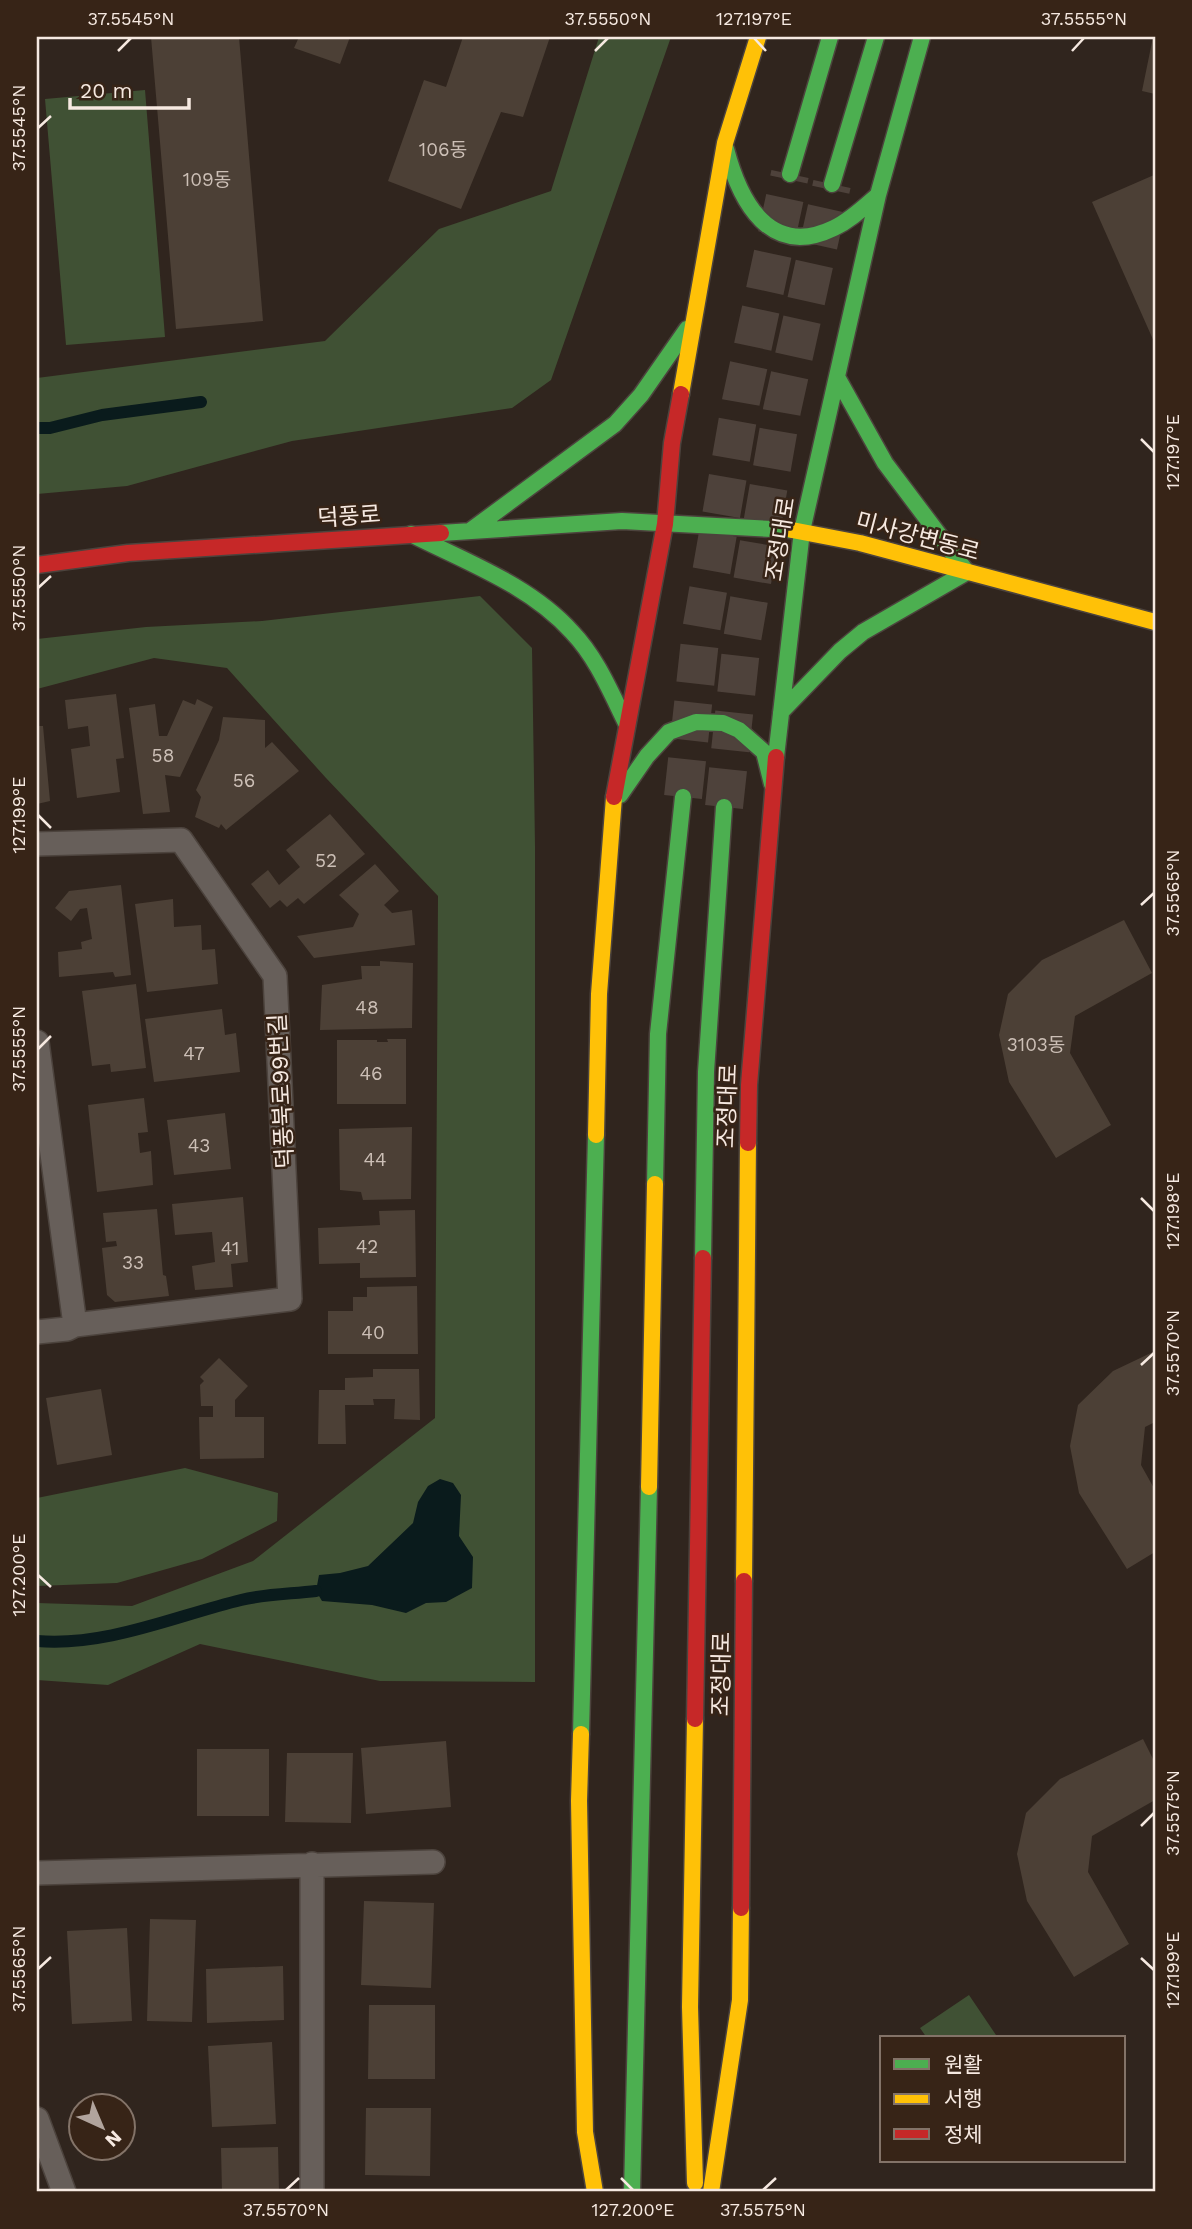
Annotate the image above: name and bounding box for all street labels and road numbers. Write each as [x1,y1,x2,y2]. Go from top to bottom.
street label: 조정대로 [761,495,800,583]
street label: 덕풍로 [316,501,382,532]
street label: 미사강변동로 [853,507,983,566]
street label: 덕풍북로99번길 [264,1013,299,1169]
street label: 조정대로 [713,1063,742,1149]
street label: 조정대로 [707,1631,736,1717]

